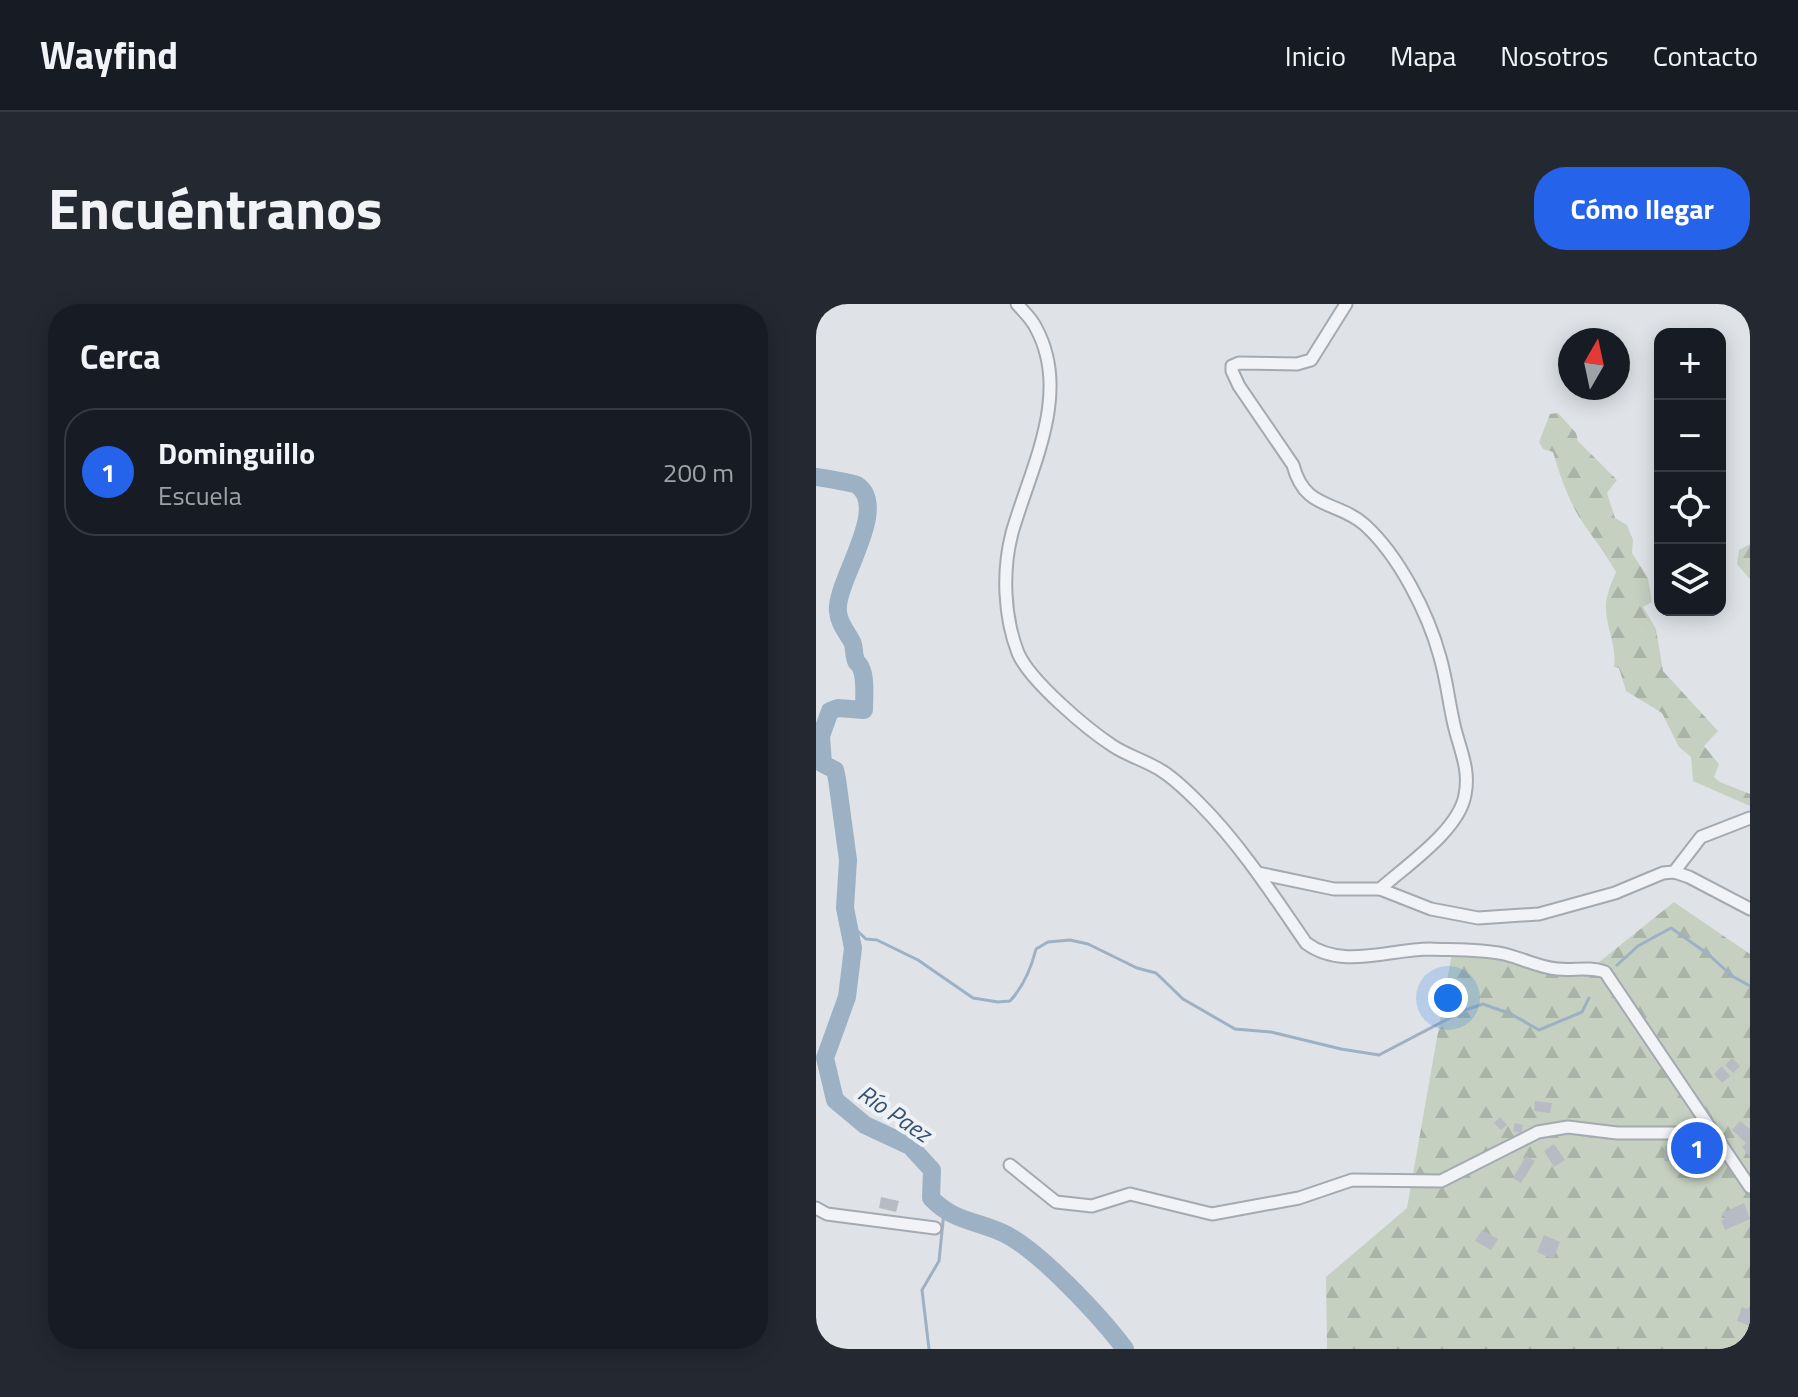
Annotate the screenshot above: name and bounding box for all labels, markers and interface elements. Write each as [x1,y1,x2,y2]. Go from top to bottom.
text: Wayfind [40,26,178,84]
text: Inicio [1285,34,1346,77]
text: Mapa [1390,34,1456,77]
text: Nosotros [1500,34,1609,77]
text: Contacto [1653,34,1758,77]
text: Encuéntranos [48,166,383,251]
button: Cómo llegar [1534,167,1750,250]
north arrow [1558,328,1630,400]
map controls [1654,328,1726,616]
button: + [1654,328,1726,400]
text: Cerca [80,330,161,382]
button: − [1654,400,1726,472]
text: Dominguillo [158,430,315,476]
text: 1 [101,453,115,492]
text: 200 m [663,453,734,492]
button: locate [1654,472,1726,544]
text: Escuela [158,476,242,515]
button: layers [1654,544,1726,616]
your location [1428,978,1468,1018]
water label: Río Paez [851,1075,941,1152]
pin: 1 [1671,1118,1723,1178]

